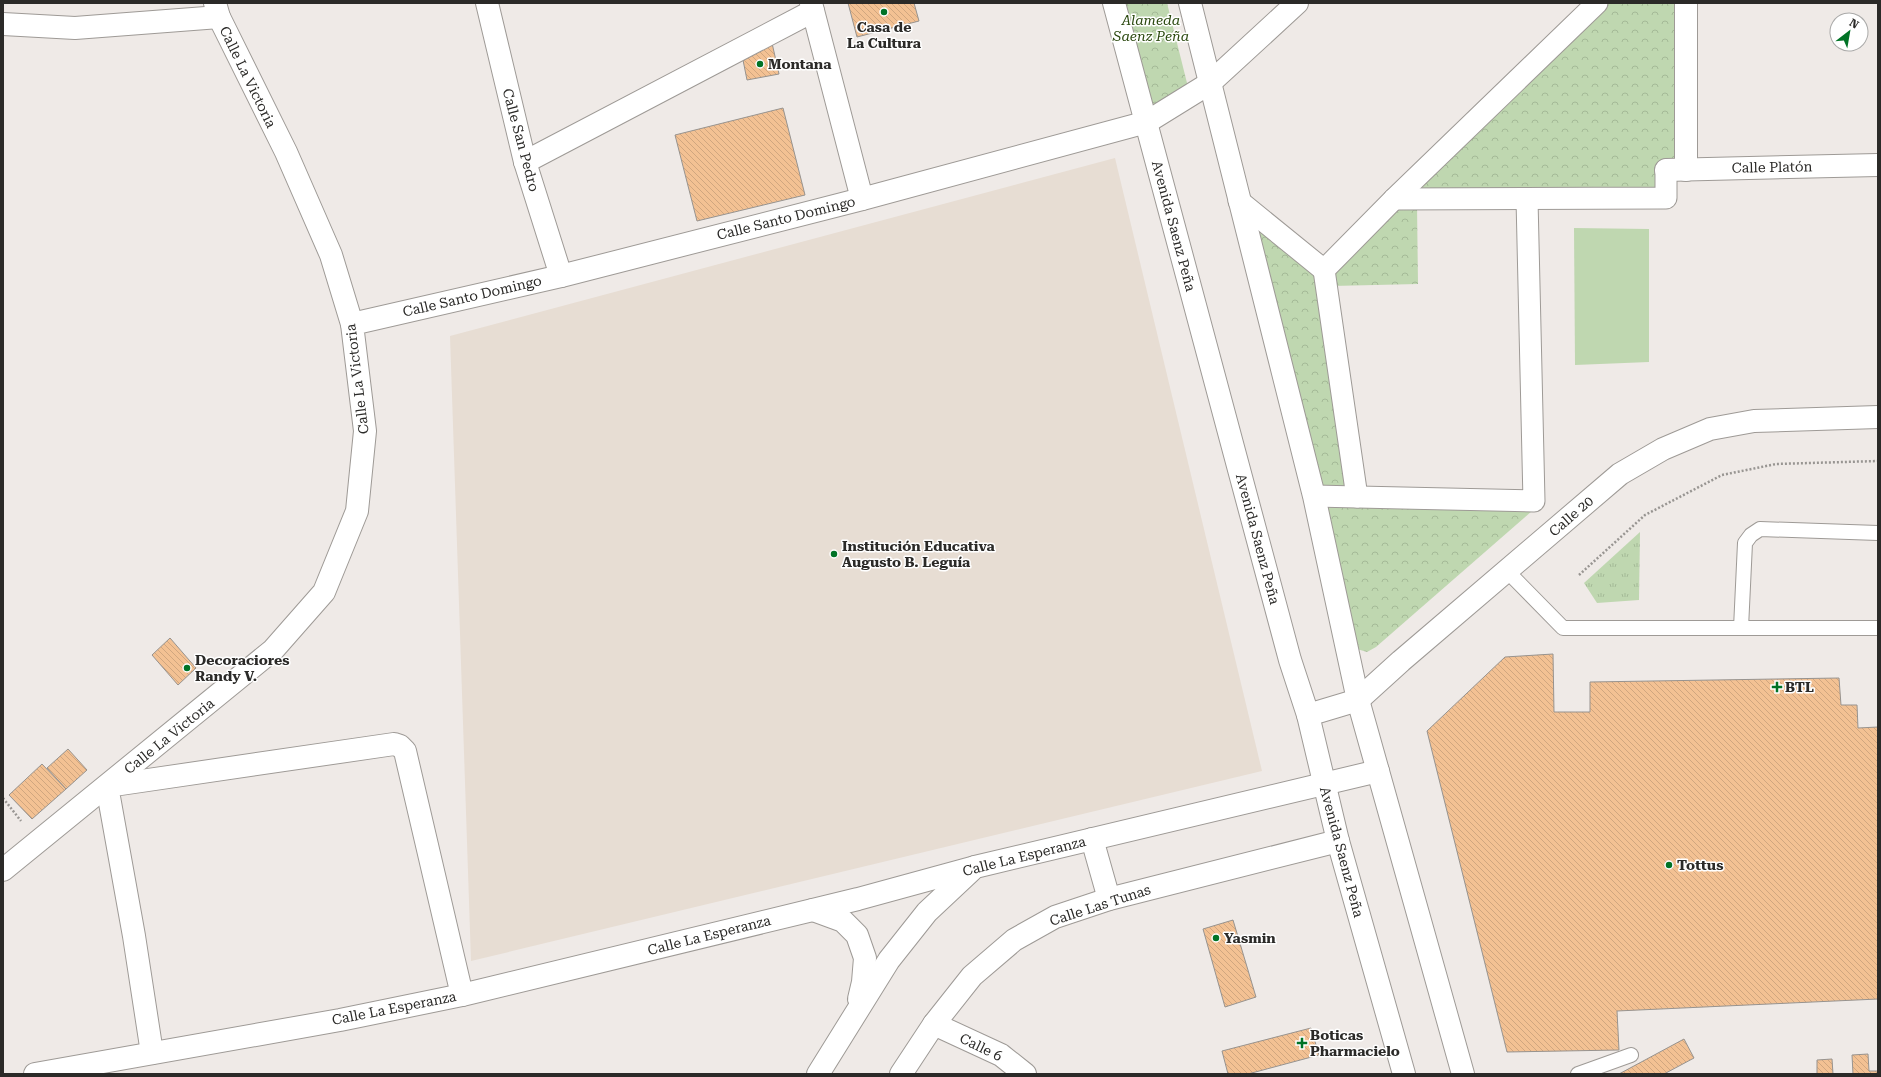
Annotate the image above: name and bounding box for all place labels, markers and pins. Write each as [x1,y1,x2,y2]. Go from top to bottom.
marker: Casa de La Cultura [879,7,889,17]
place label: Casa de La Cultura [847,19,922,51]
place label: Montana [768,56,832,72]
marker: Montana [755,59,765,69]
place label: Institución Educativa Augusto B. Leguía [842,538,995,570]
marker: Institución Educativa Augusto B. Leguía [829,549,839,559]
place label: Decoraciores Randy V. [195,652,289,684]
marker: Decoraciores Randy V. [182,663,192,673]
place label: BTL [1785,679,1814,695]
marker: BTL [1772,682,1782,692]
place label: Tottus [1677,857,1723,873]
marker: Tottus [1664,860,1674,870]
place label: Yasmin [1224,930,1276,946]
marker: Yasmin [1211,933,1221,943]
place label: Boticas Pharmacielo [1310,1027,1400,1059]
marker: Boticas Pharmacielo [1297,1038,1307,1048]

